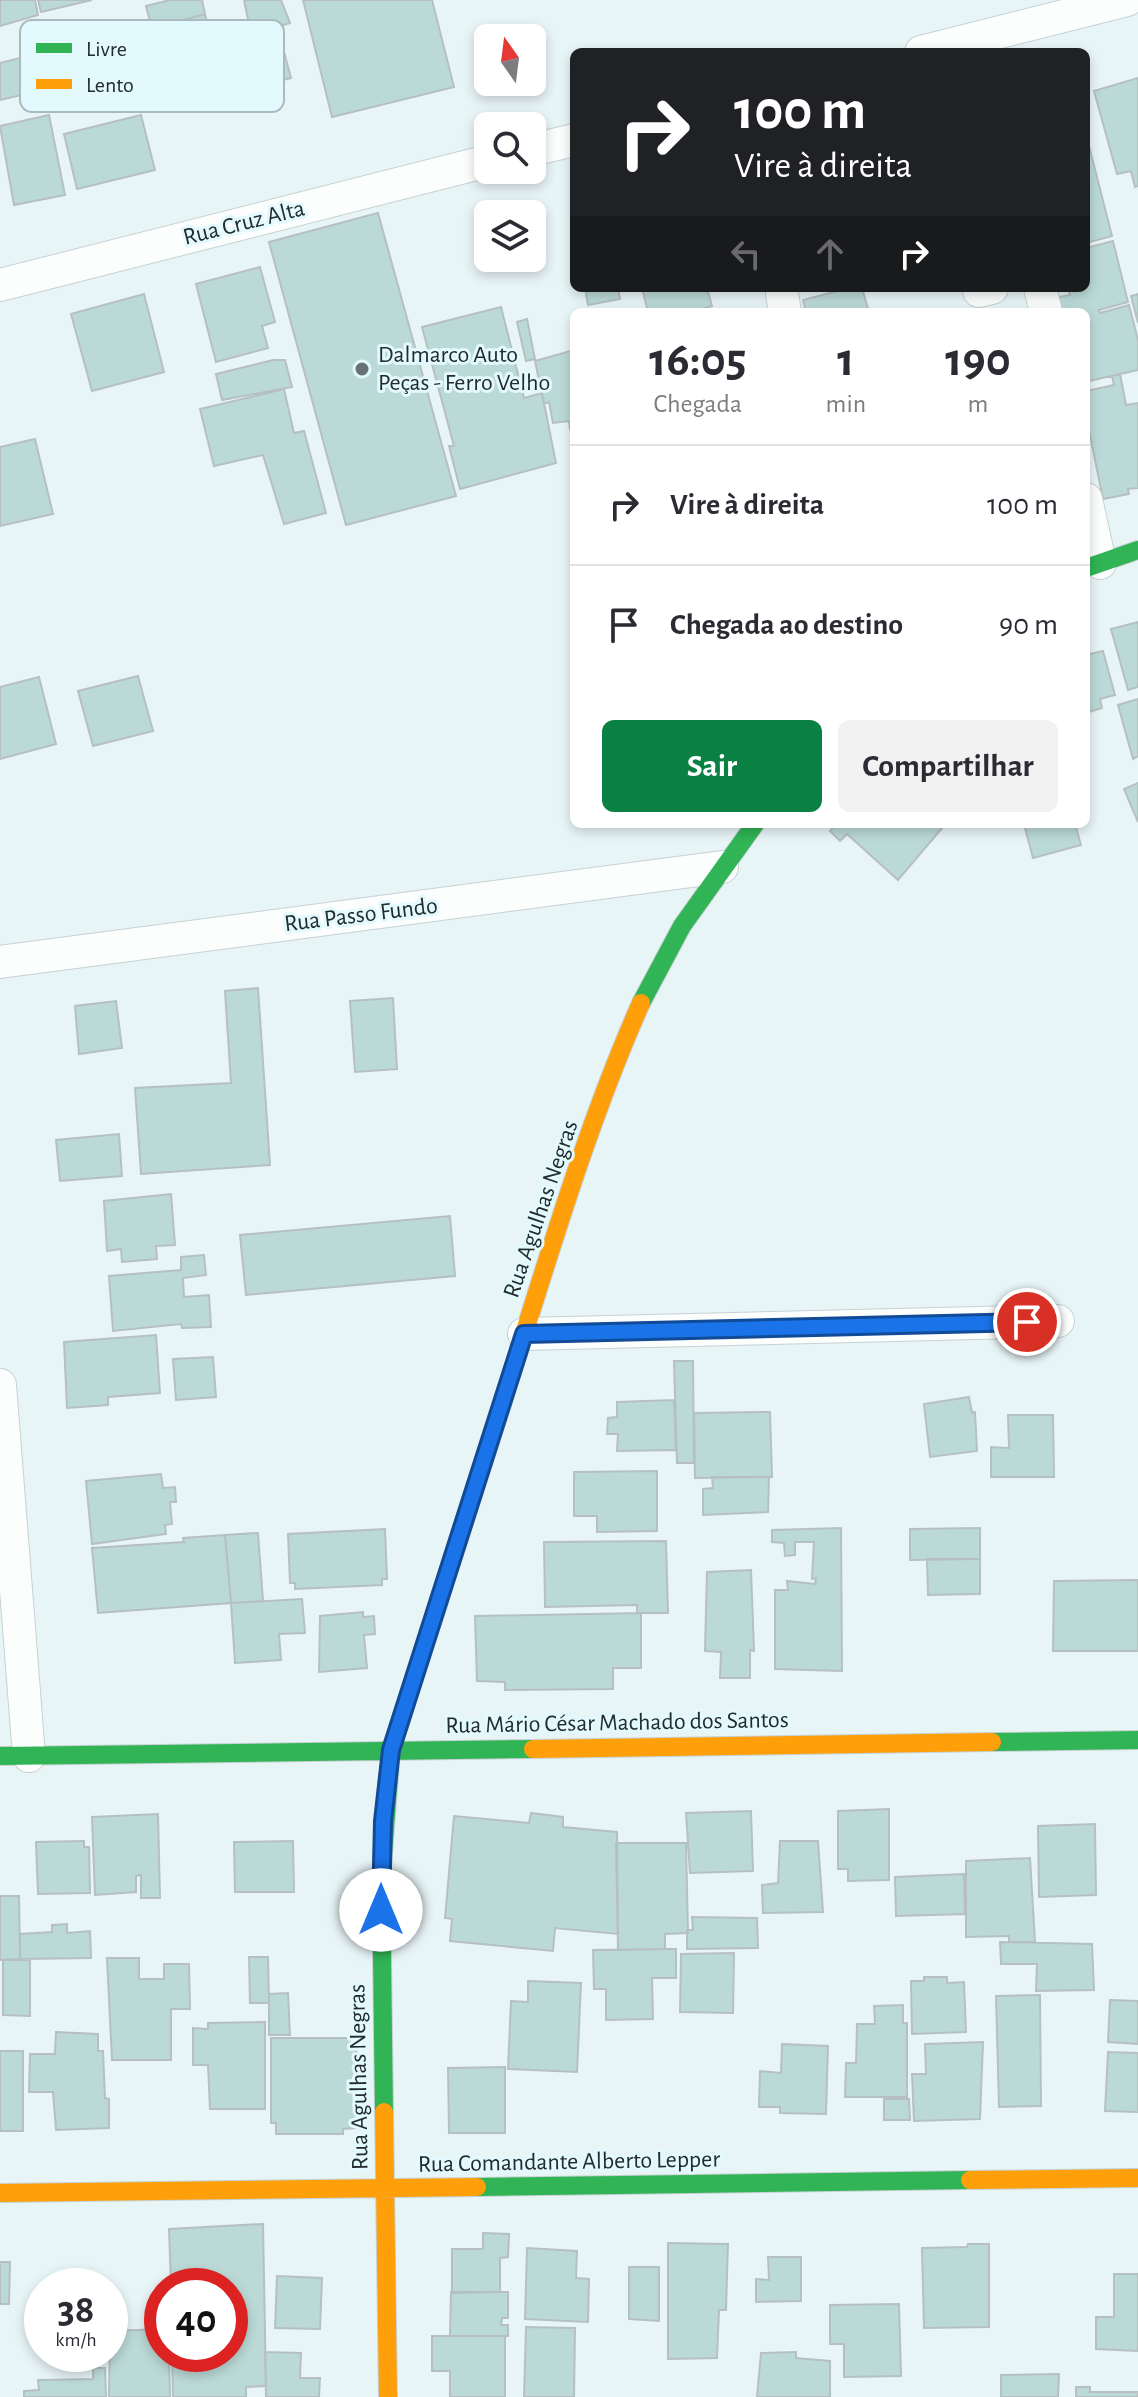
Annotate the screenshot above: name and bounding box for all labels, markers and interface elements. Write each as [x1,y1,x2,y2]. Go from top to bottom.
legend [20,20,284,112]
north arrow [474,24,546,96]
map controls [474,24,546,272]
text: Livre [86,38,127,60]
text: Lento [86,74,134,96]
icon: right [602,80,706,184]
text: 100 m [734,83,866,139]
button: search [474,112,546,184]
text: Vire à direita [734,148,912,184]
street label: Rua Cruz Alta [181,196,307,250]
button: layers [474,200,546,272]
icon: left [724,232,768,276]
icon: ahead [808,232,852,276]
icon: right [892,232,936,276]
text: 16:05 [649,337,746,385]
text: 1 [837,337,854,385]
text: 190 [945,337,1011,385]
place label: Dalmarco Auto Peças - Ferro Velho [378,343,550,395]
marker: Dalmarco Auto Peças - Ferro Velho [353,360,371,378]
text: Chegada [654,391,742,417]
text: min [826,391,866,417]
text: m [968,391,988,417]
icon: right [602,483,646,527]
text: Vire à direita [670,490,824,520]
text: 100 m [987,490,1058,520]
icon: arrive [602,603,646,647]
text: Chegada ao destino [670,610,903,640]
text: 90 m [999,610,1058,640]
button: Sair [602,720,822,812]
button: Compartilhar [838,720,1058,812]
street label: Rua Passo Fundo [283,894,439,936]
street label: Rua Agulhas Negras [499,1117,583,1301]
pin [993,1288,1061,1356]
icon: arrive [1005,1300,1049,1344]
street label: Rua Mário César Machado dos Santos [445,1708,789,1738]
position arrow [339,1868,423,1952]
street label: Rua Agulhas Negras [345,1984,373,2170]
street label: Rua Comandante Alberto Lepper [418,2147,720,2177]
speed limit sign: 40 [144,2268,248,2372]
text: 38 [58,2290,94,2330]
text: km/h [55,2330,97,2350]

